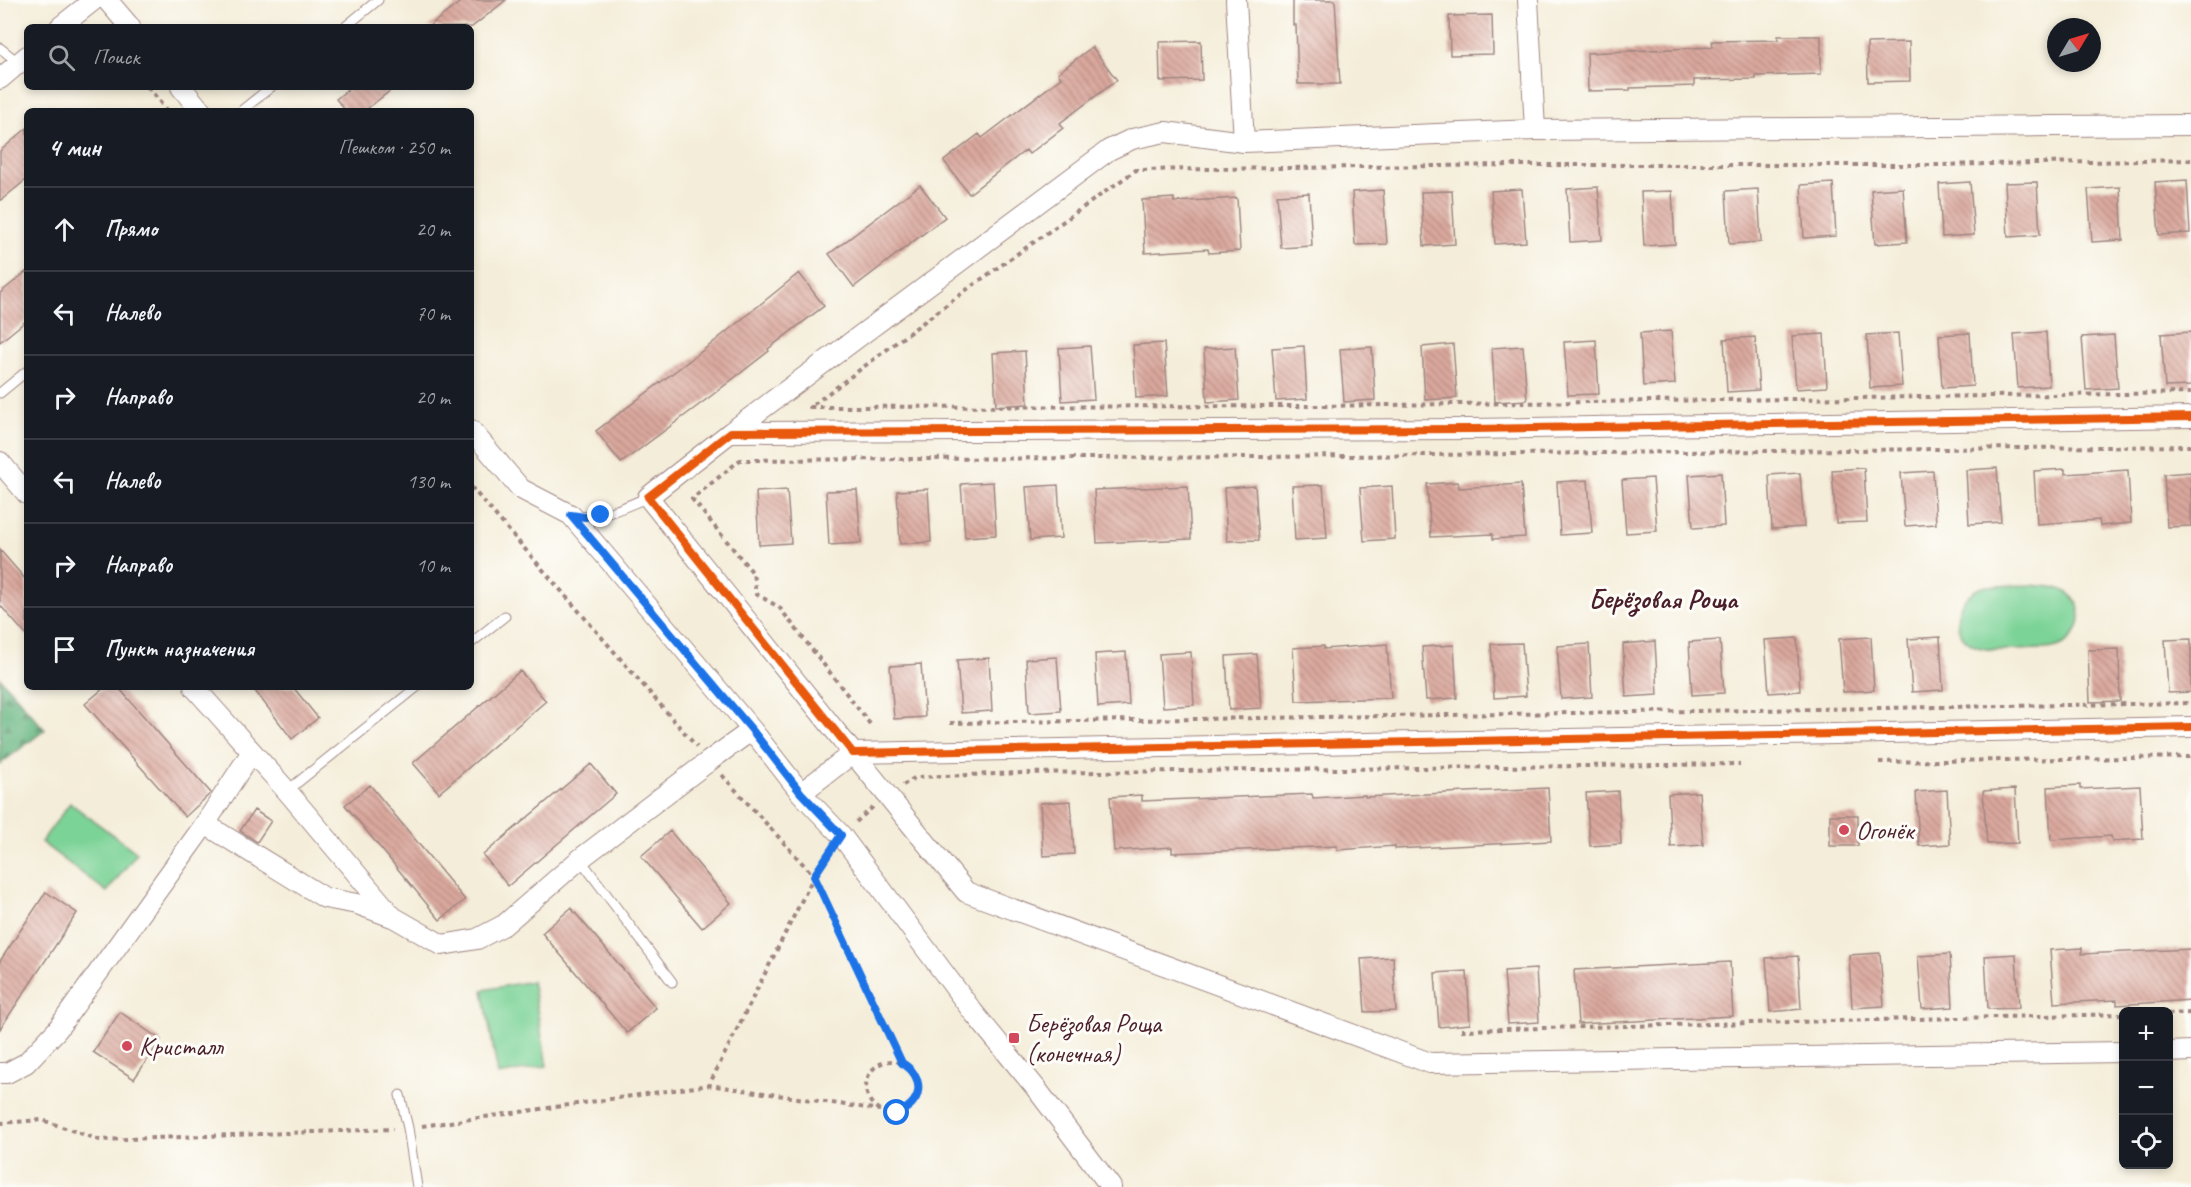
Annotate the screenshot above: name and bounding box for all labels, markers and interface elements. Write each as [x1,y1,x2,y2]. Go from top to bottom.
north arrow [2047,18,2101,72]
search box [24,24,474,90]
icon: search [45,41,78,74]
text: Поиск [93,43,139,71]
text: 4 мин [48,131,101,164]
text: Пешком · 250 m [338,135,450,160]
icon: ahead [48,213,81,246]
text: Прямо [105,215,157,243]
text: 20 m [416,217,450,242]
icon: left [48,297,81,330]
text: Налево [105,299,161,327]
text: 70 m [416,301,450,326]
icon: right [48,381,81,414]
text: Направо [105,383,172,411]
text: 20 m [416,385,450,410]
icon: left [48,465,81,498]
text: Налево [105,467,161,495]
text: 130 m [407,469,450,494]
route end [587,501,613,527]
icon: right [48,549,81,582]
text: Направо [105,551,172,579]
text: 10 m [416,553,450,578]
district label: Берёзовая Роща [1589,582,1740,617]
icon: arrive [48,633,81,666]
text: Пункт назначения [105,635,254,663]
place label: Огонёк [1856,814,1916,847]
marker: Огонёк [1837,823,1851,837]
place label: Берёзовая Роща (конечная) [1026,1007,1163,1070]
map controls [2119,1007,2173,1169]
button: + [2119,1007,2173,1061]
place label: Кристалл [139,1030,225,1063]
marker: Берёзовая Роща (конечная) [1007,1031,1021,1045]
marker: Кристалл [120,1039,134,1053]
button: − [2119,1061,2173,1115]
route start [883,1099,909,1125]
button: locate [2119,1115,2173,1169]

